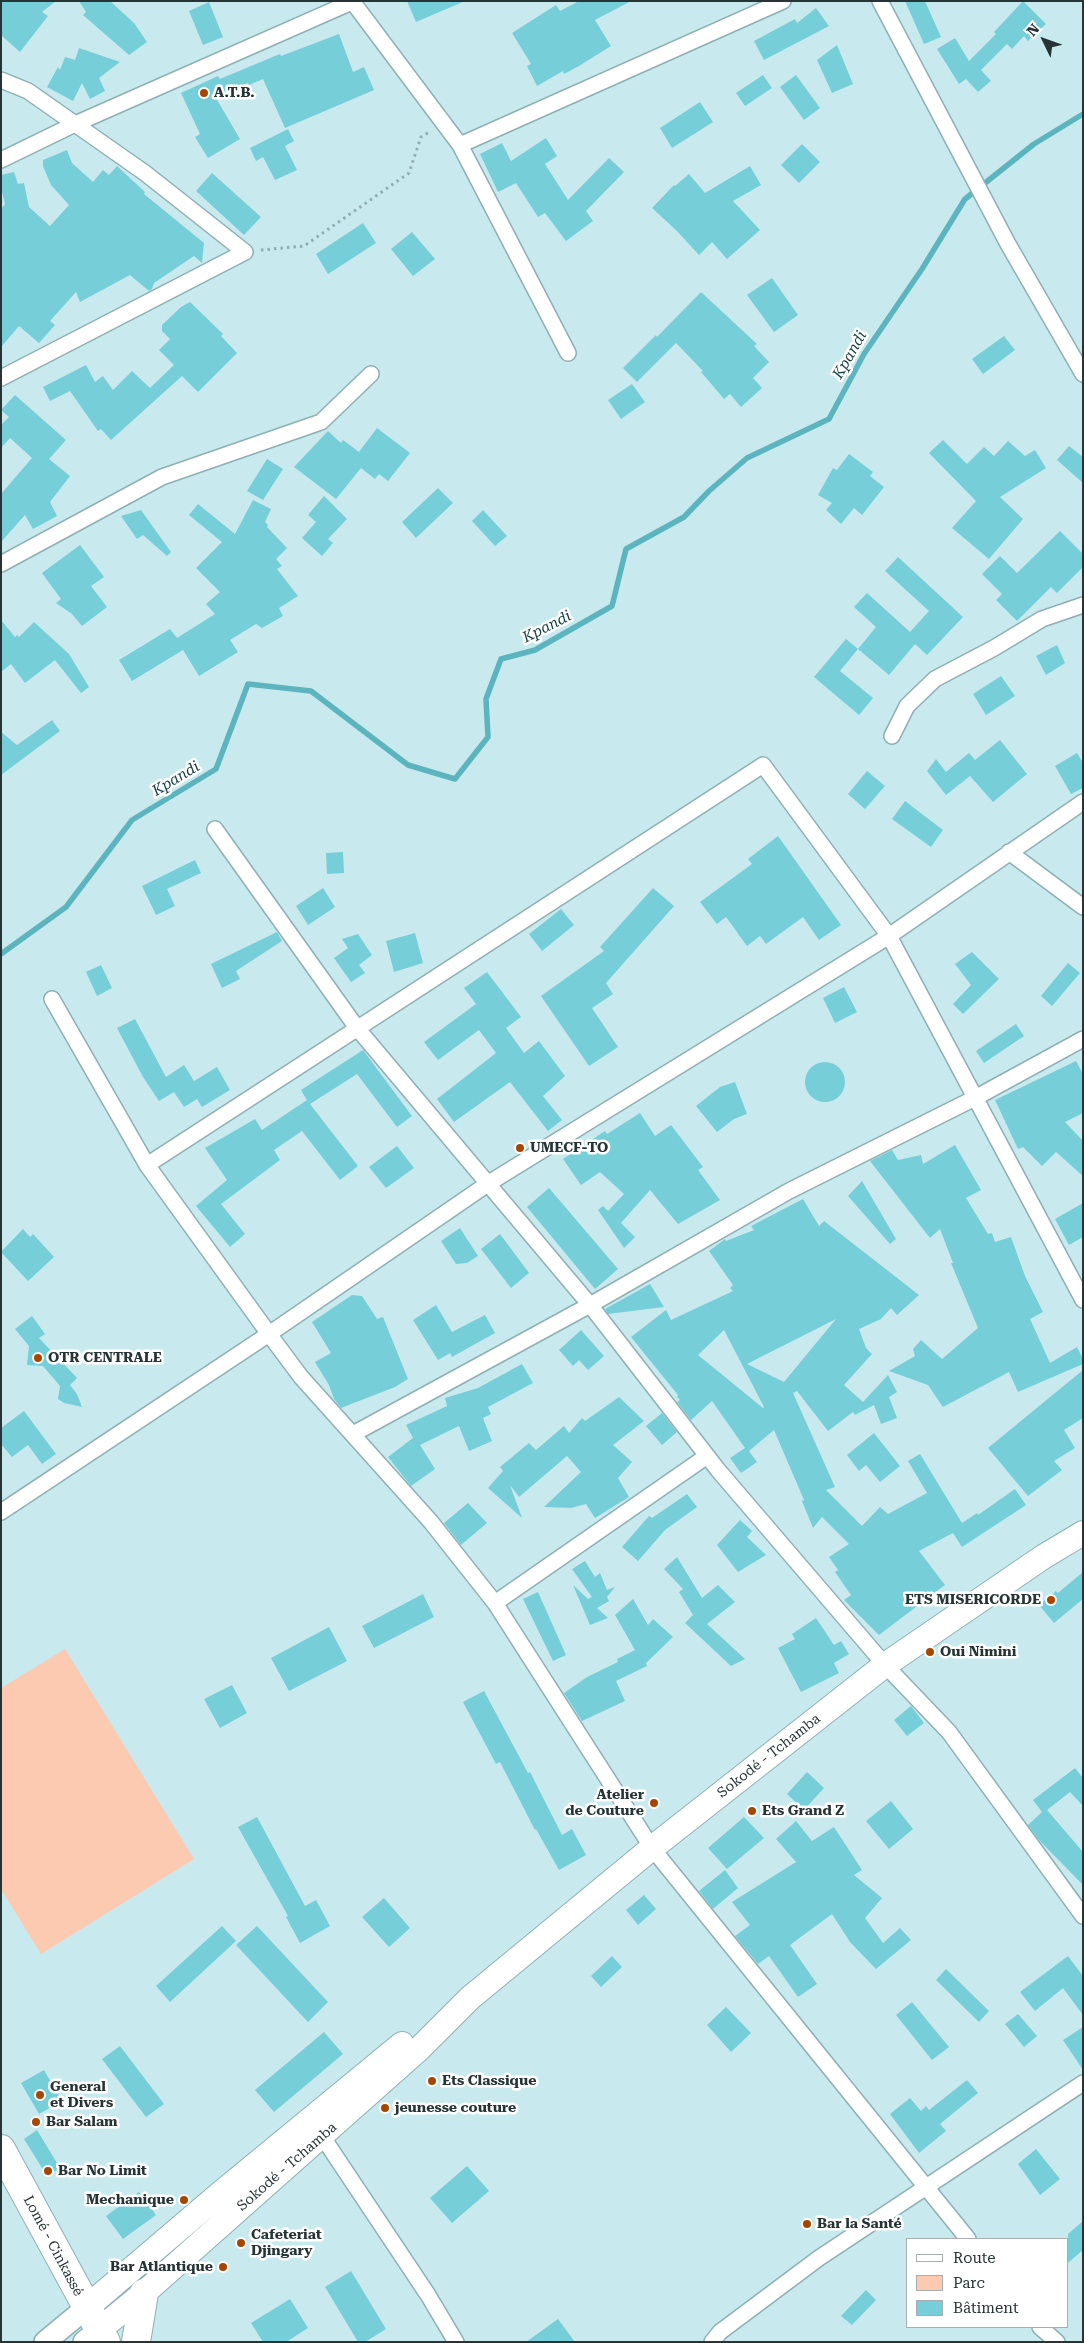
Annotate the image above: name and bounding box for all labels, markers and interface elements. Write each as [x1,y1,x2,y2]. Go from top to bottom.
north arrow [1019,15,1069,65]
text: N [1023,21,1042,39]
place label: A.T.B. [214,85,255,101]
marker: A.T.B. [198,87,210,99]
water label: Kpandi [829,328,871,382]
water label: Kpandi [520,607,574,647]
water label: Kpandi [149,758,203,800]
place label: UMECF-TO [530,1140,608,1156]
marker: UMECF-TO [514,1142,526,1154]
place label: OTR CENTRALE [48,1350,162,1366]
marker: OTR CENTRALE [32,1352,44,1364]
place label: ETS MISERICORDE [905,1592,1041,1608]
marker: ETS MISERICORDE [1045,1594,1057,1606]
place label: Oui Nimini [940,1644,1016,1660]
marker: Oui Nimini [924,1646,936,1658]
street label: Sokodé - Tchamba [714,1710,824,1802]
place label: Atelier de Couture [565,1787,644,1820]
marker: Atelier de Couture [648,1797,660,1809]
place label: Ets Grand Z [762,1803,844,1819]
marker: Ets Grand Z [746,1805,758,1817]
place label: Ets Classique [442,2073,536,2089]
marker: Ets Classique [426,2075,438,2087]
place label: General et Divers [50,2079,113,2112]
marker: General et Divers [34,2089,46,2101]
place label: jeunesse couture [395,2100,516,2116]
marker: jeunesse couture [379,2102,391,2114]
place label: Bar Salam [46,2114,118,2130]
marker: Bar Salam [30,2116,42,2128]
street label: Sokodé - Tchamba [234,2119,340,2215]
place label: Bar No Limit [58,2163,147,2179]
marker: Bar No Limit [42,2165,54,2177]
place label: Mechanique [86,2192,174,2208]
street label: Lomé - Cinkassé [19,2193,87,2299]
marker: Mechanique [178,2194,190,2206]
place label: Bar la Santé [817,2216,902,2232]
marker: Bar la Santé [801,2218,813,2230]
place label: Cafeteriat Djingary [251,2227,322,2260]
marker: Cafeteriat Djingary [235,2237,247,2249]
legend [906,2238,1069,2328]
text: Route [953,2249,995,2267]
place label: Bar Atlantique [110,2259,213,2275]
marker: Bar Atlantique [217,2261,229,2273]
text: Parc [953,2274,985,2292]
text: Bâtiment [953,2299,1019,2317]

